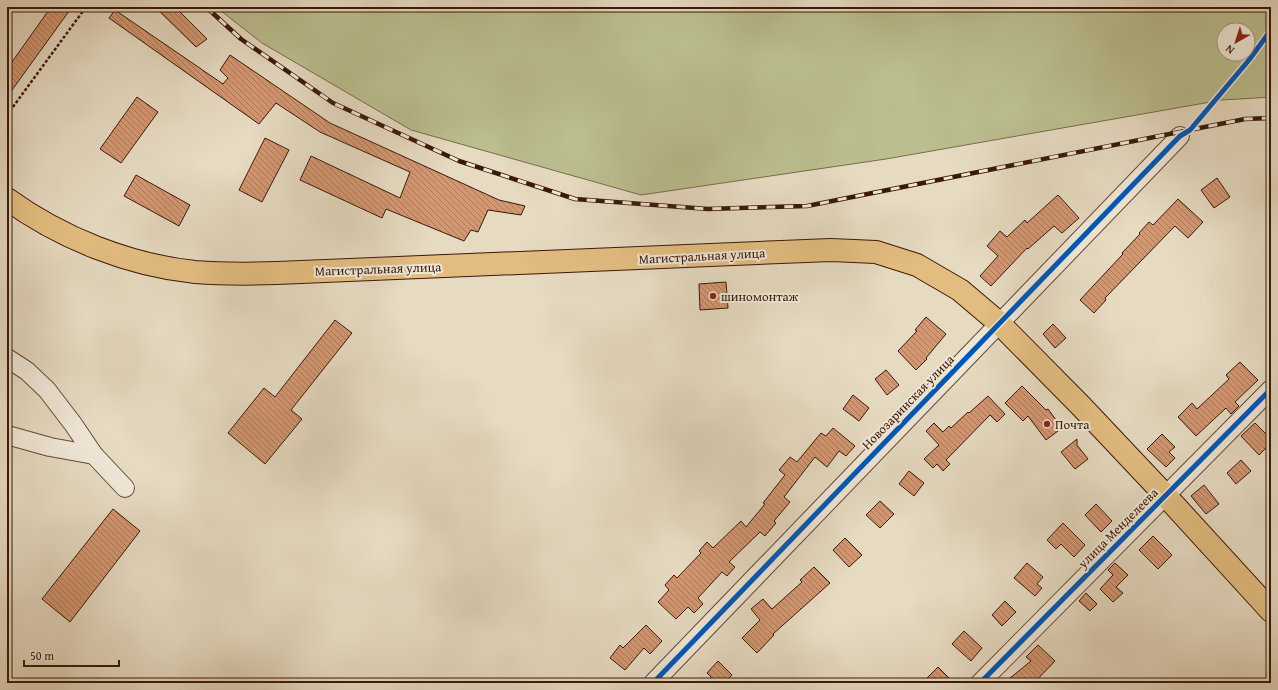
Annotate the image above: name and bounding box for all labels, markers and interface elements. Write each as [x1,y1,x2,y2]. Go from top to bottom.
north arrow [1216,22,1256,62]
text: N [1221,41,1238,58]
street label: Магистральная улица [638,243,766,269]
street label: Магистральная улица [314,257,442,281]
place label: шиномонтаж [721,287,799,306]
marker: шиномонтаж [708,291,718,301]
street label: Новозаринская улица [858,350,959,454]
place label: Почта [1055,415,1090,434]
marker: Почта [1042,419,1052,429]
street label: улица Менделеева [1073,483,1163,573]
scale bar [24,642,119,668]
text: 50 m [30,647,54,664]

